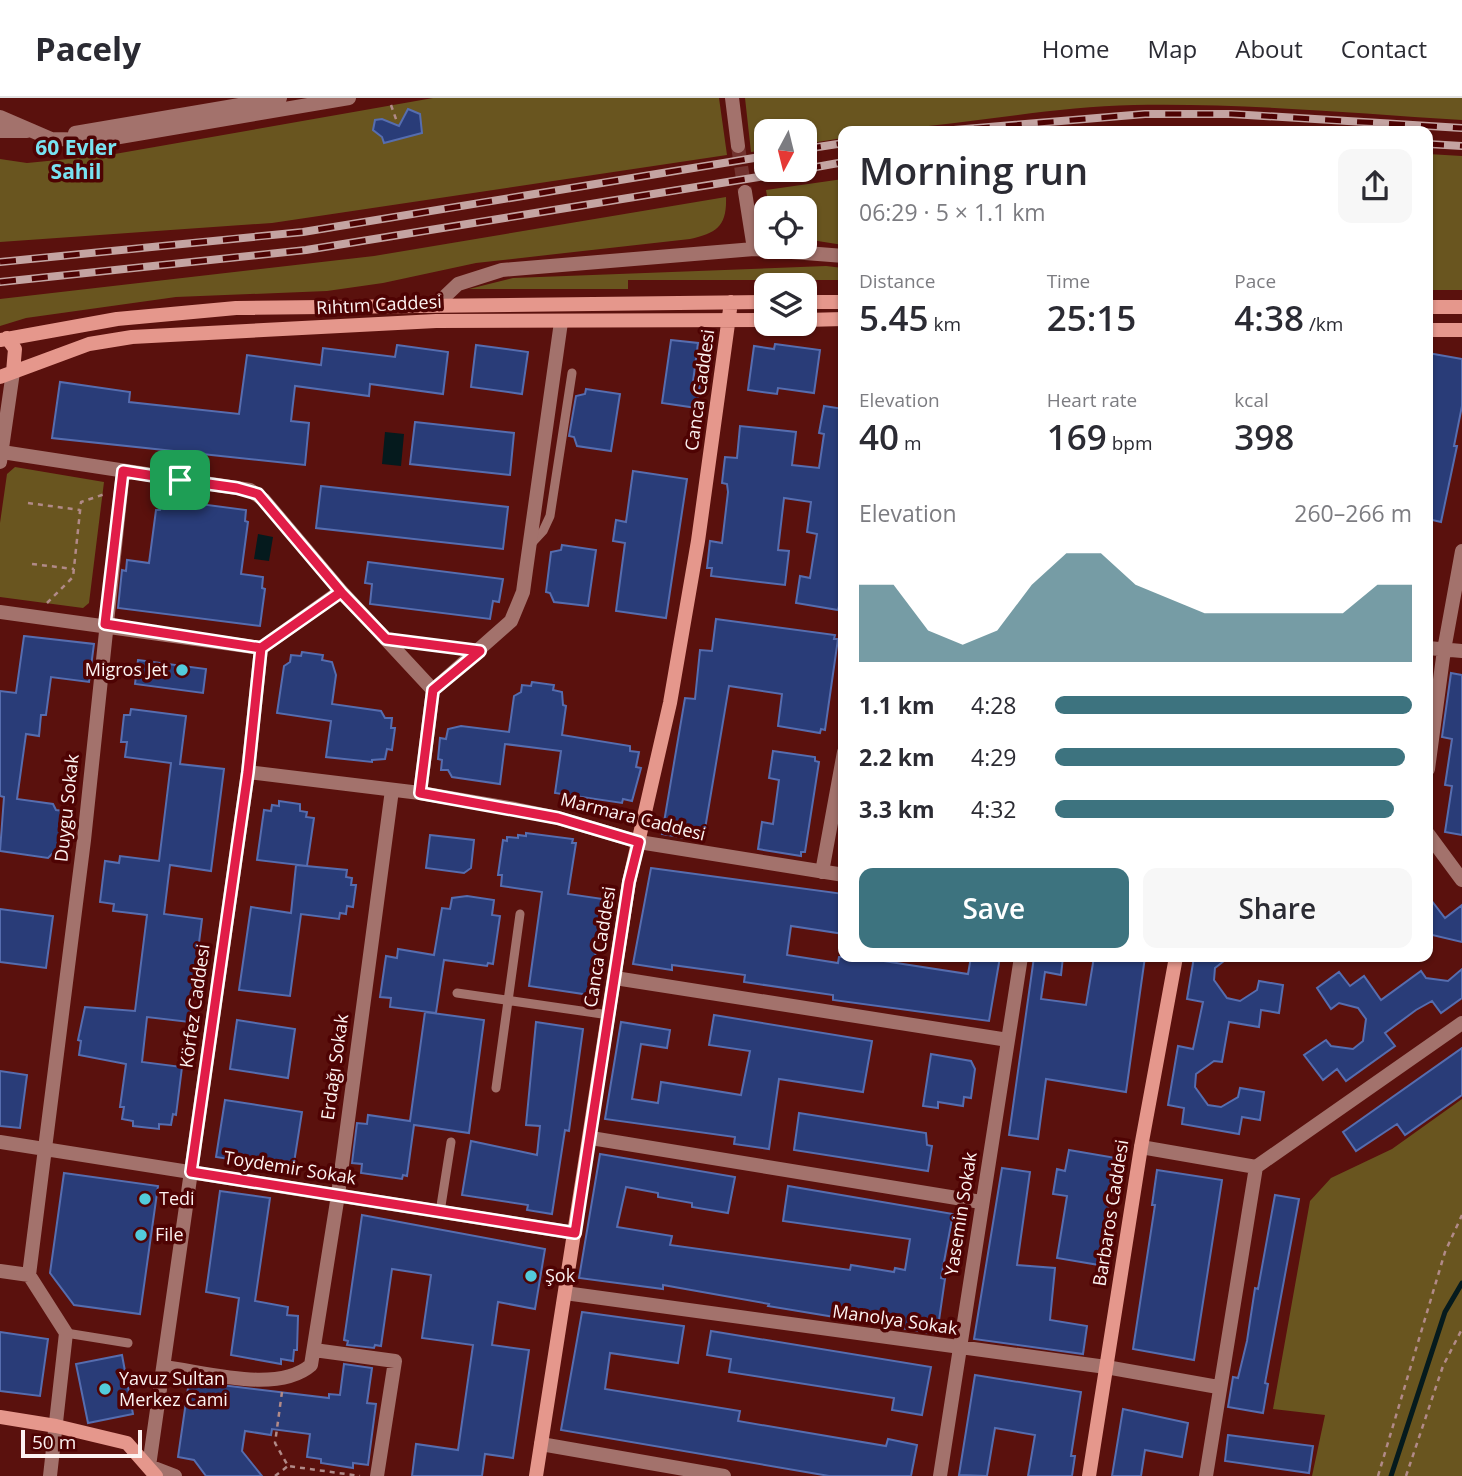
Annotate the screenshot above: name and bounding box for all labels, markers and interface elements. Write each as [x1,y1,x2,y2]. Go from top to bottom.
text: Pacely [35,26,141,71]
text: Home [1042,32,1110,65]
text: Map [1148,32,1197,65]
text: About [1235,32,1303,65]
text: Contact [1341,32,1427,65]
north arrow [754,119,817,182]
map controls [754,119,817,336]
district label: 60 Evler Sahil [35,133,117,185]
text: Morning run [859,144,1088,196]
button: share [1338,149,1412,223]
button: locate [754,196,817,259]
text: 06:29 · 5 × 1.1 km [859,196,1046,228]
text: Distance [859,268,935,294]
text: Time [1047,268,1090,294]
text: Pace [1234,268,1276,294]
button: layers [754,273,817,336]
street label: Rıhtım Caddesi [316,289,442,319]
text: 5.45 [859,294,929,341]
text: 25:15 [1047,294,1136,341]
text: 4:38 [1234,294,1304,341]
text: km [929,311,961,337]
text: /km [1304,311,1343,337]
street label: Canca Caddesi [679,328,719,452]
text: Elevation [859,387,940,413]
text: Heart rate [1047,387,1137,413]
text: kcal [1234,387,1269,413]
text: 40 [859,413,899,460]
text: 169 [1047,413,1107,460]
text: 398 [1234,413,1294,460]
text: m [899,430,922,456]
text: bpm [1107,430,1152,456]
pin [150,450,210,510]
icon: arrive [161,461,199,499]
text: Elevation [859,497,957,529]
text: 260–266 m [1294,497,1412,529]
place label: Migros Jet [85,657,168,681]
marker: Migros Jet [174,662,190,678]
text: 1.1 km [859,689,935,721]
text: 4:28 [971,689,1017,721]
text: 2.2 km [859,741,935,773]
text: 4:29 [971,741,1017,773]
street label: Duygu Sokak [48,752,84,863]
street label: Marmara Caddesi [558,786,708,846]
text: 3.3 km [859,793,935,825]
text: 4:32 [971,793,1017,825]
button: Save [859,868,1129,948]
button: Share [1143,868,1412,948]
street label: Canca Caddesi [578,885,620,1009]
street label: Körfez Caddesi [173,942,215,1069]
street label: Erdağı Sokak [315,1012,353,1122]
street label: Barbaros Caddesi [1087,1138,1133,1288]
street label: Toydemir Sokak [222,1145,359,1189]
street label: Yasemin Sokak [938,1150,982,1278]
place label: Tedi [159,1186,195,1210]
marker: Tedi [137,1191,153,1207]
place label: File [155,1222,184,1246]
marker: File [133,1227,149,1243]
place label: Şok [545,1263,576,1287]
marker: Şok [523,1268,539,1284]
street label: Manolya Sokak [831,1298,960,1340]
place label: Yavuz Sultan Merkez Cami [119,1366,228,1411]
marker: Yavuz Sultan Merkez Cami [97,1381,113,1397]
scale bar [21,1427,142,1459]
text: 50 m [32,1429,76,1455]

